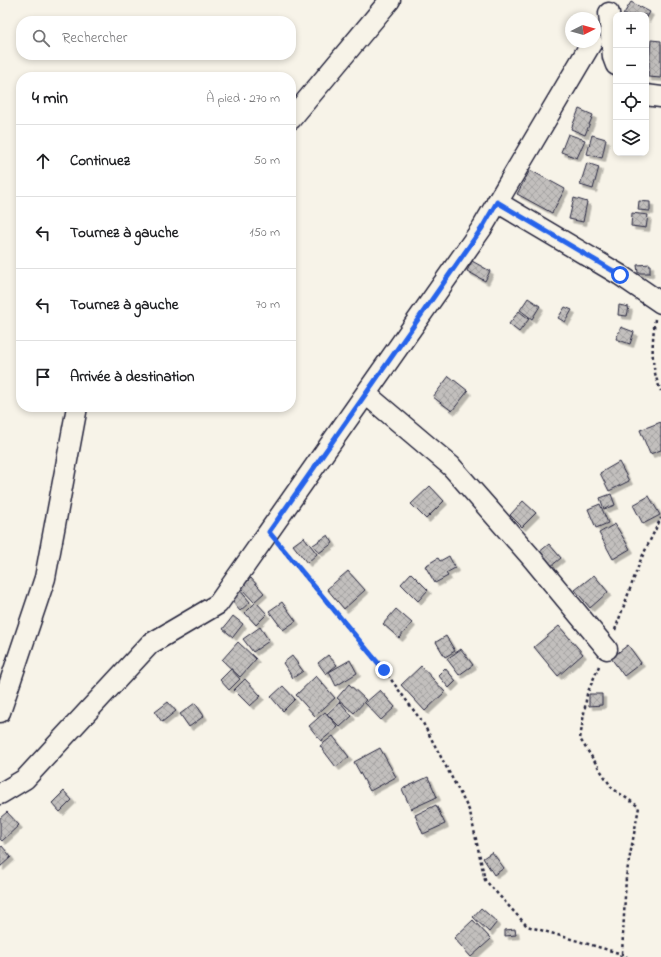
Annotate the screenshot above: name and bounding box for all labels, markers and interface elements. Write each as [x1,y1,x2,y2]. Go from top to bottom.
north arrow [565,12,601,48]
map controls [613,12,649,156]
button: + [613,12,649,48]
search box [16,16,296,60]
icon: search [30,27,52,49]
text: Rechercher [62,27,127,49]
button: − [613,48,649,84]
button: locate [613,84,649,120]
text: 4 min [32,86,68,111]
text: À pied · 270 m [206,89,280,108]
button: layers [613,120,649,156]
icon: ahead [32,150,54,172]
text: Continuez [70,150,130,172]
text: 50 m [254,151,280,170]
icon: left [32,222,54,244]
text: Tournez à gauche [70,222,178,244]
text: 150 m [249,223,280,242]
route start [611,266,629,284]
icon: left [32,294,54,316]
text: Tournez à gauche [70,294,178,316]
text: 70 m [256,295,280,314]
icon: arrive [32,366,54,388]
text: Arrivée à destination [70,366,195,388]
route end [375,661,393,679]

